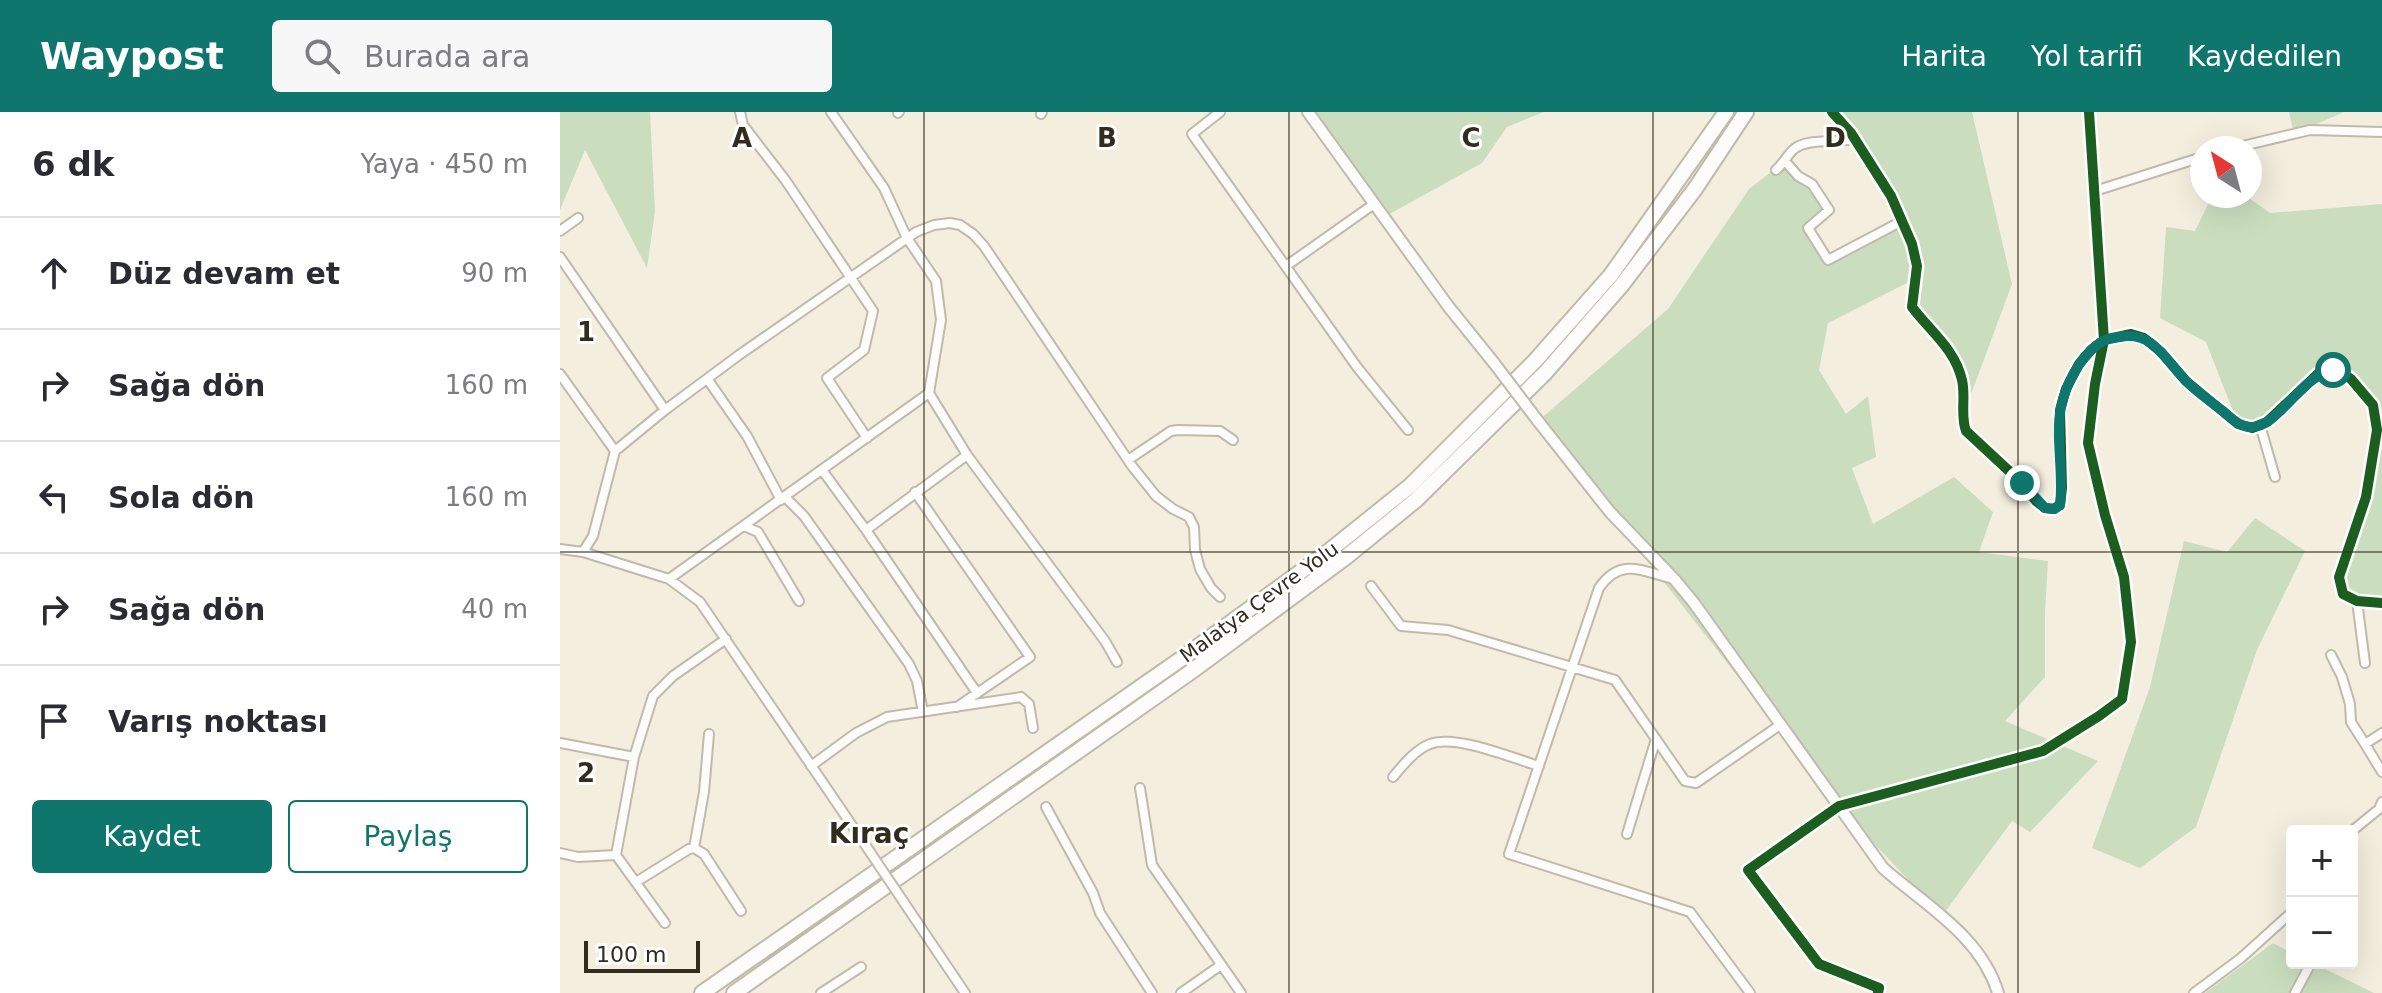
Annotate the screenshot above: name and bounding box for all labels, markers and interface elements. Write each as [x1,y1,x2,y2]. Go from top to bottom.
search box [272,20,832,92]
text: Waypost [40,34,224,78]
icon: search [300,34,344,78]
text: Burada ara [364,39,530,74]
text: Harita [1901,40,1987,73]
text: Yol tarifi [2031,40,2143,73]
text: Kaydedilen [2187,40,2342,73]
text: A [732,123,752,153]
text: B [1097,123,1117,153]
text: C [1461,123,1481,153]
text: D [1824,123,1846,153]
north arrow [2190,136,2262,208]
text: 6 dk [32,144,114,184]
text: Yaya · 450 m [360,149,528,179]
icon: ahead [32,251,76,295]
text: Düz devam et [108,256,340,291]
text: 90 m [461,258,528,288]
text: 1 [577,317,595,347]
route start [2315,352,2351,388]
icon: right [32,363,76,407]
text: Sağa dön [108,368,265,403]
text: 160 m [445,370,528,400]
route end [2004,465,2040,501]
icon: left [32,475,76,519]
text: Sola dön [108,480,255,515]
text: 160 m [445,482,528,512]
street label: Malatya Çevre Yolu [1175,536,1343,668]
icon: right [32,587,76,631]
text: Sağa dön [108,592,265,627]
text: 40 m [461,594,528,624]
icon: arrive [32,699,76,743]
text: Varış noktası [108,704,328,739]
text: 2 [577,758,595,788]
button: Kaydet [32,800,272,873]
button: Paylaş [288,800,528,873]
district label: Kıraç [829,817,909,850]
map controls [2286,825,2358,969]
button: + [2286,825,2358,897]
button: − [2286,897,2358,969]
scale bar [584,937,700,973]
text: 100 m [596,942,666,967]

